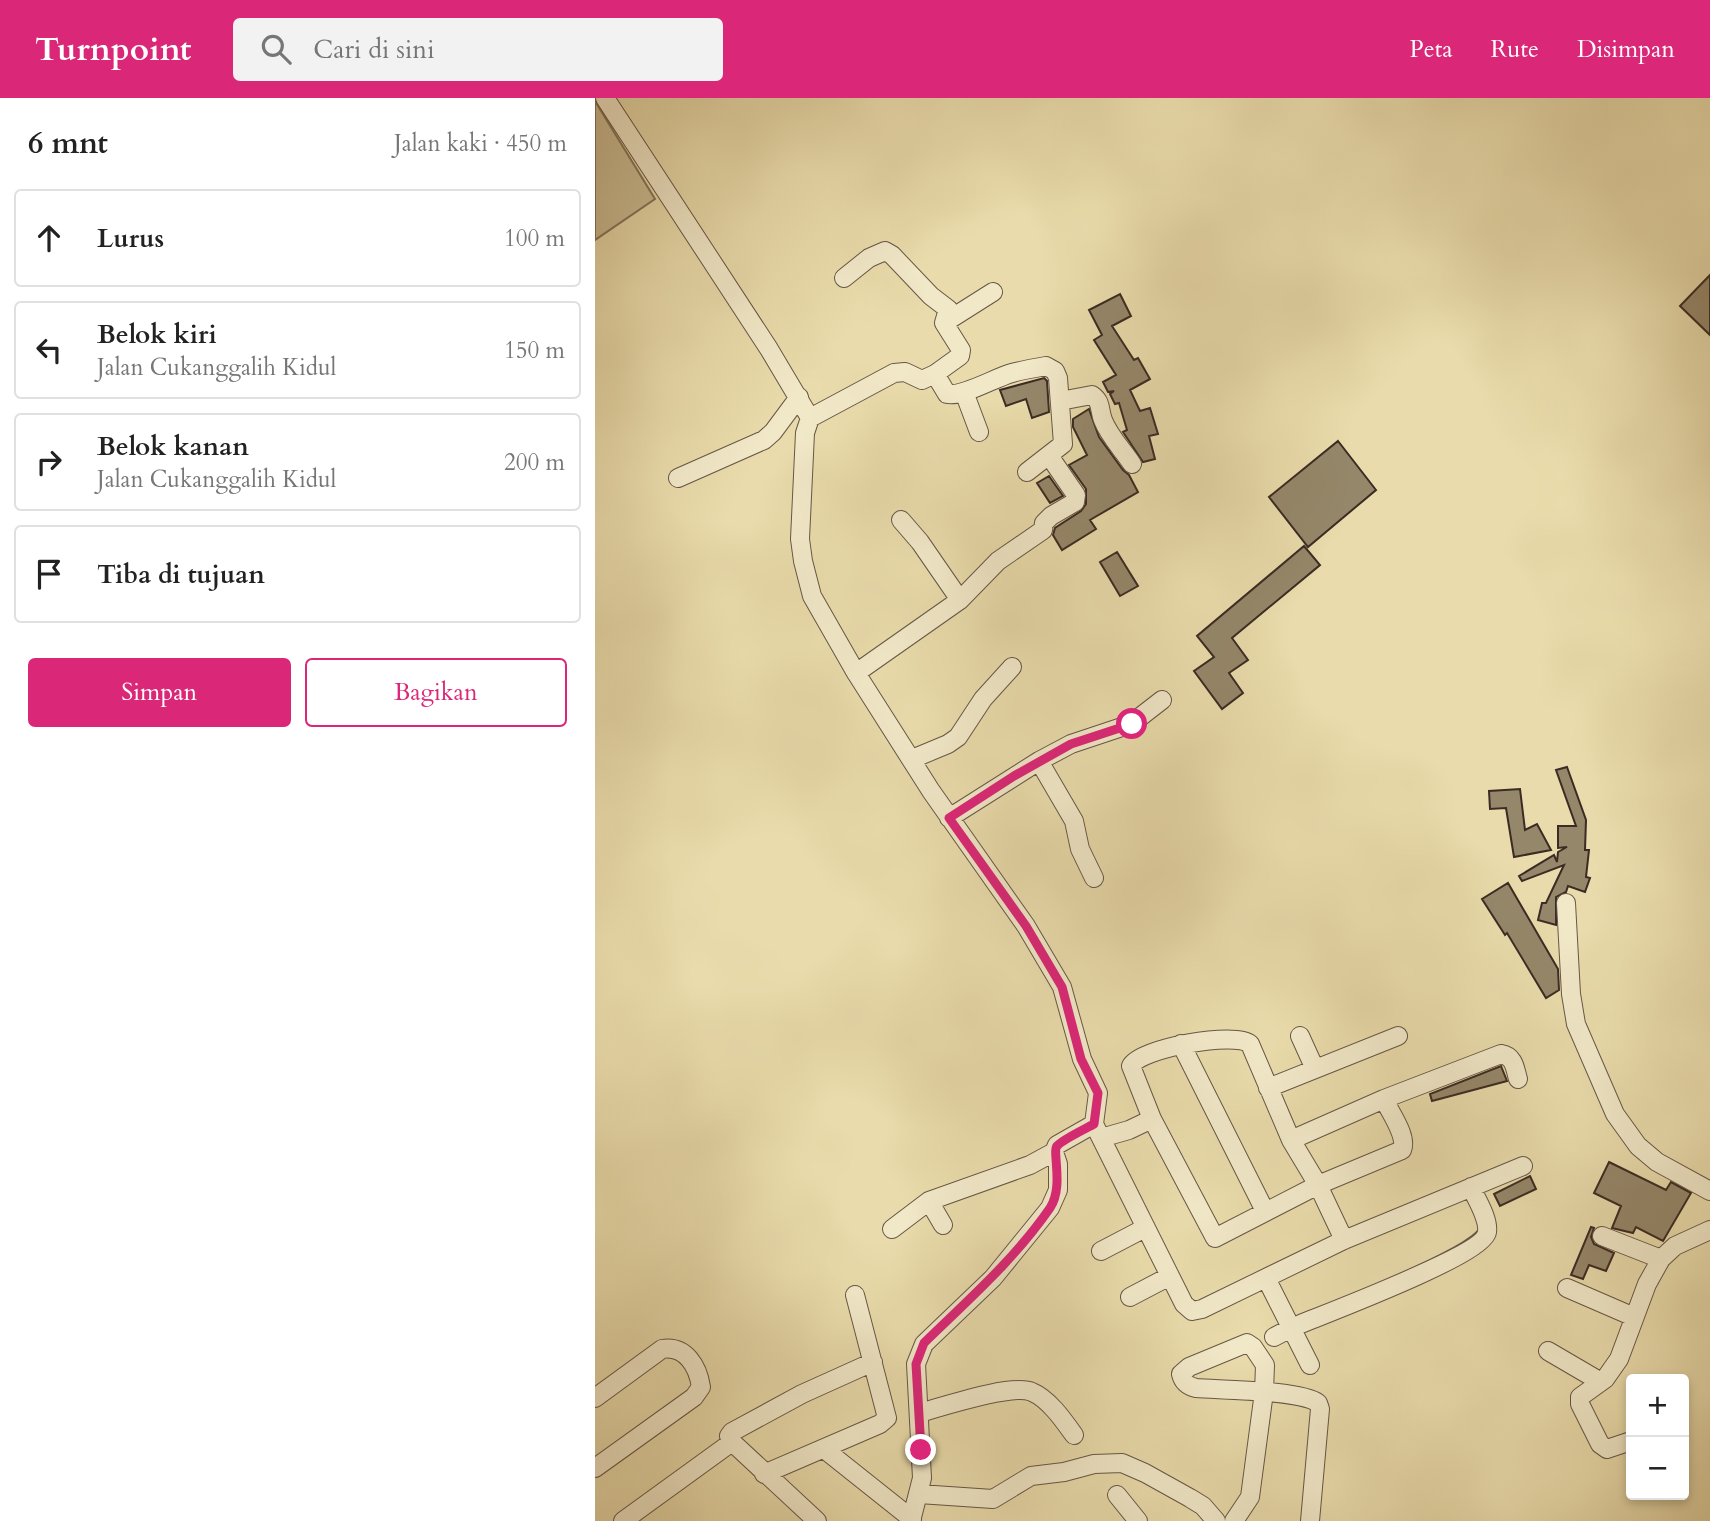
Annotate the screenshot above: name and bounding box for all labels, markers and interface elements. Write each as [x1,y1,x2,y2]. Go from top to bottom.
search box [233,18,723,81]
text: Turnpoint [35,27,191,72]
icon: search [257,30,295,68]
text: Cari di sini [313,32,434,67]
text: Peta [1410,33,1453,66]
text: Rute [1491,33,1539,66]
text: Disimpan [1577,33,1675,66]
text: 6 mnt [28,123,108,164]
text: Jalan kaki · 450 m [394,128,567,159]
icon: ahead [30,219,68,257]
text: Lurus [97,221,164,256]
text: 100 m [504,223,565,254]
text: Belok kiri [97,317,217,352]
icon: left [30,331,68,369]
text: 150 m [504,335,565,366]
text: Jalan Cukanggalih Kidul [97,352,336,383]
text: Belok kanan [97,429,249,464]
icon: right [30,443,68,481]
text: 200 m [504,447,565,478]
text: Jalan Cukanggalih Kidul [97,464,336,495]
icon: arrive [30,555,68,593]
text: Tiba di tujuan [97,557,265,592]
button: Simpan [28,658,291,727]
button: Bagikan [305,658,567,727]
route start [1116,708,1147,739]
map controls [1626,1374,1689,1500]
button: + [1626,1374,1689,1437]
route end [905,1434,936,1465]
button: − [1626,1437,1689,1500]

